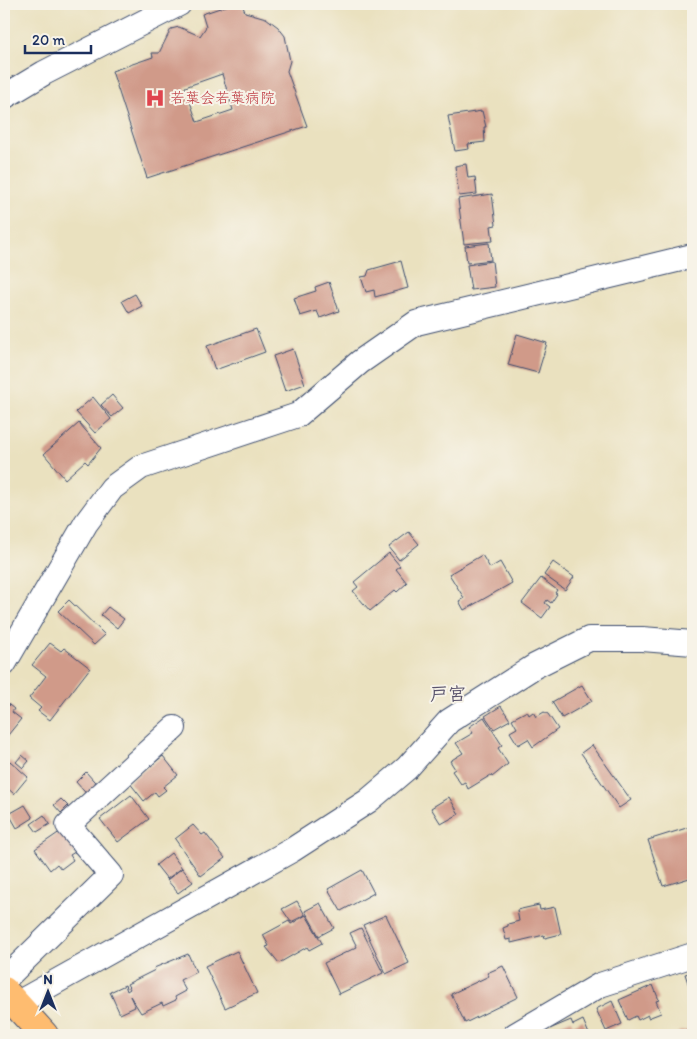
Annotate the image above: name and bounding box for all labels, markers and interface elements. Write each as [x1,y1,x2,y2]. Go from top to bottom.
scale bar [25,22,91,54]
text: 20 m [32,31,66,49]
hospital icon: 若葉会若葉病院 [144,87,166,109]
place label: 若葉会若葉病院 [170,89,275,107]
district label: 戸宮 [430,683,466,705]
north arrow [22,966,72,1016]
text: N [43,971,53,988]

